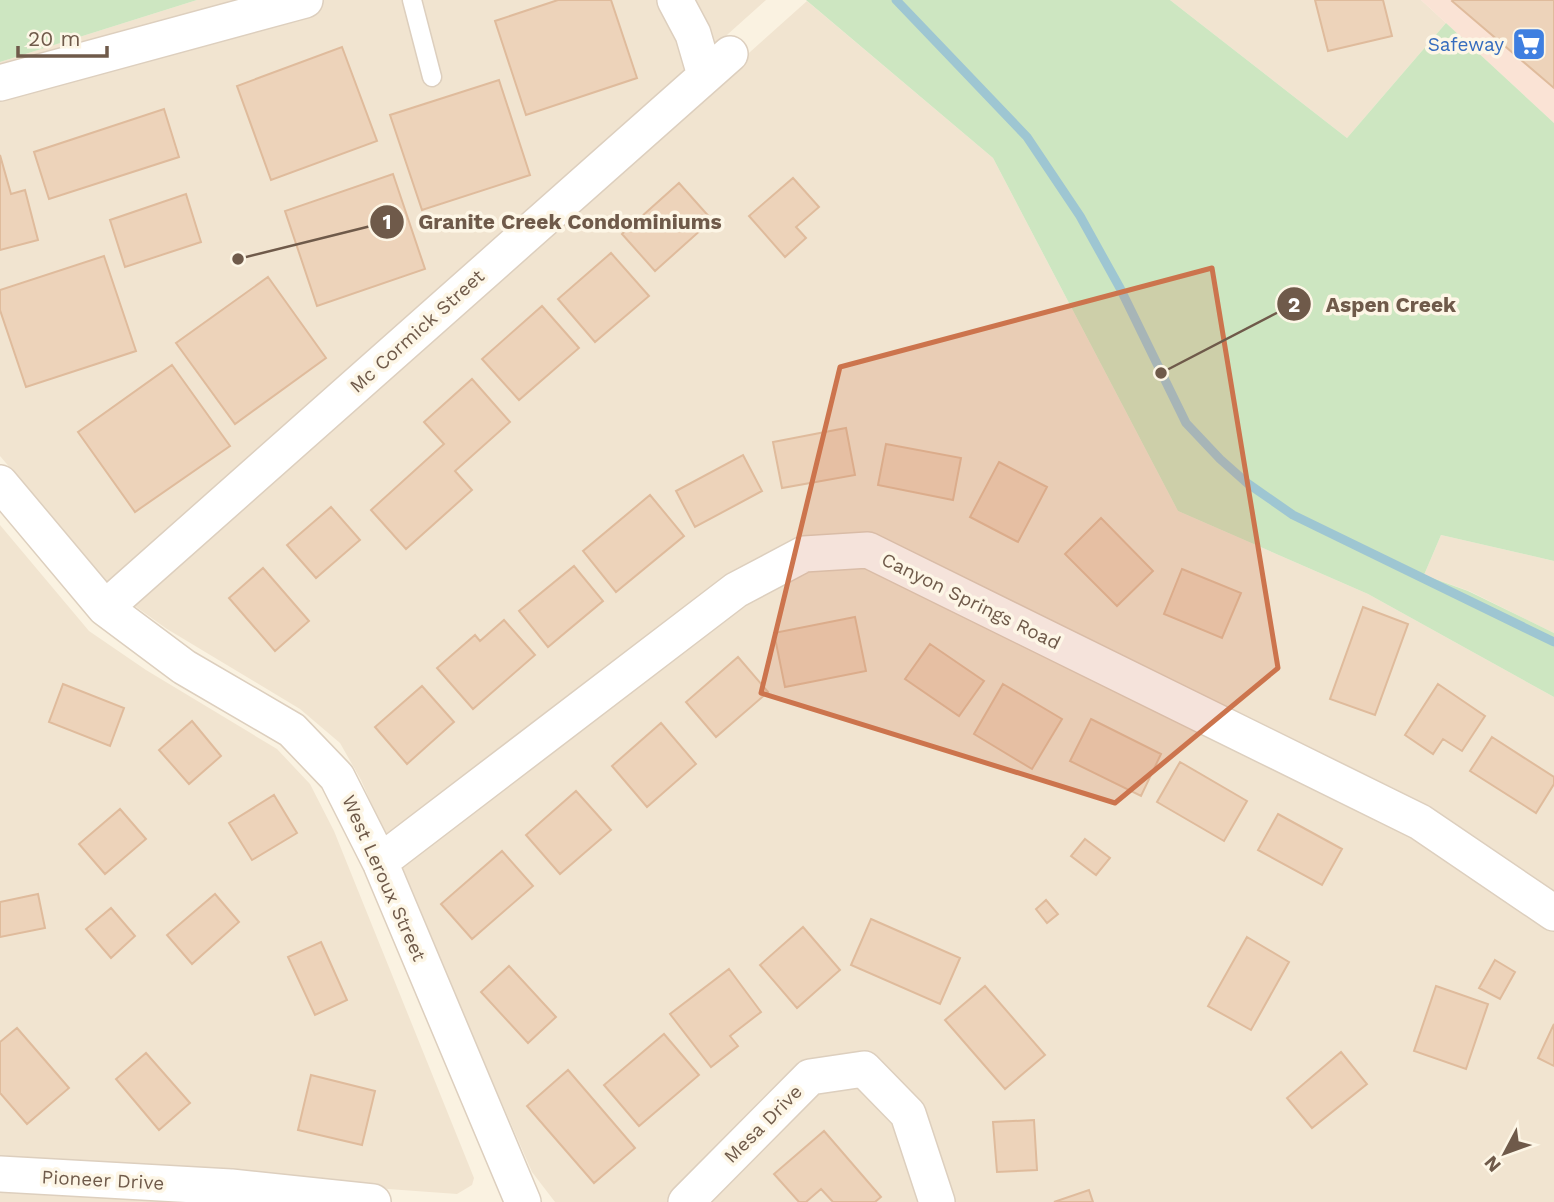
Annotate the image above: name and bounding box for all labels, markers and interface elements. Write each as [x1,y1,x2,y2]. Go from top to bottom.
scale bar [18,14,107,58]
supermarket icon: Safeway [1510,25,1548,63]
text: 20 m [28,26,80,51]
place label: Safeway [1428,33,1504,56]
callout: Granite Creek Condominiums [370,201,736,243]
text: 1 [382,209,392,234]
text: Granite Creek Condominiums [418,209,722,234]
street label: Mc Cormick Street [345,264,489,397]
callout: Aspen Creek [1277,283,1470,325]
text: 2 [1288,292,1300,317]
text: Aspen Creek [1326,292,1457,317]
street label: Canyon Springs Road [878,548,1064,654]
street label: West Leroux Street [337,792,431,964]
street label: Mesa Drive [719,1080,807,1168]
north arrow [1470,1118,1540,1188]
text: N [1479,1151,1506,1177]
street label: Pioneer Drive [41,1165,165,1195]

